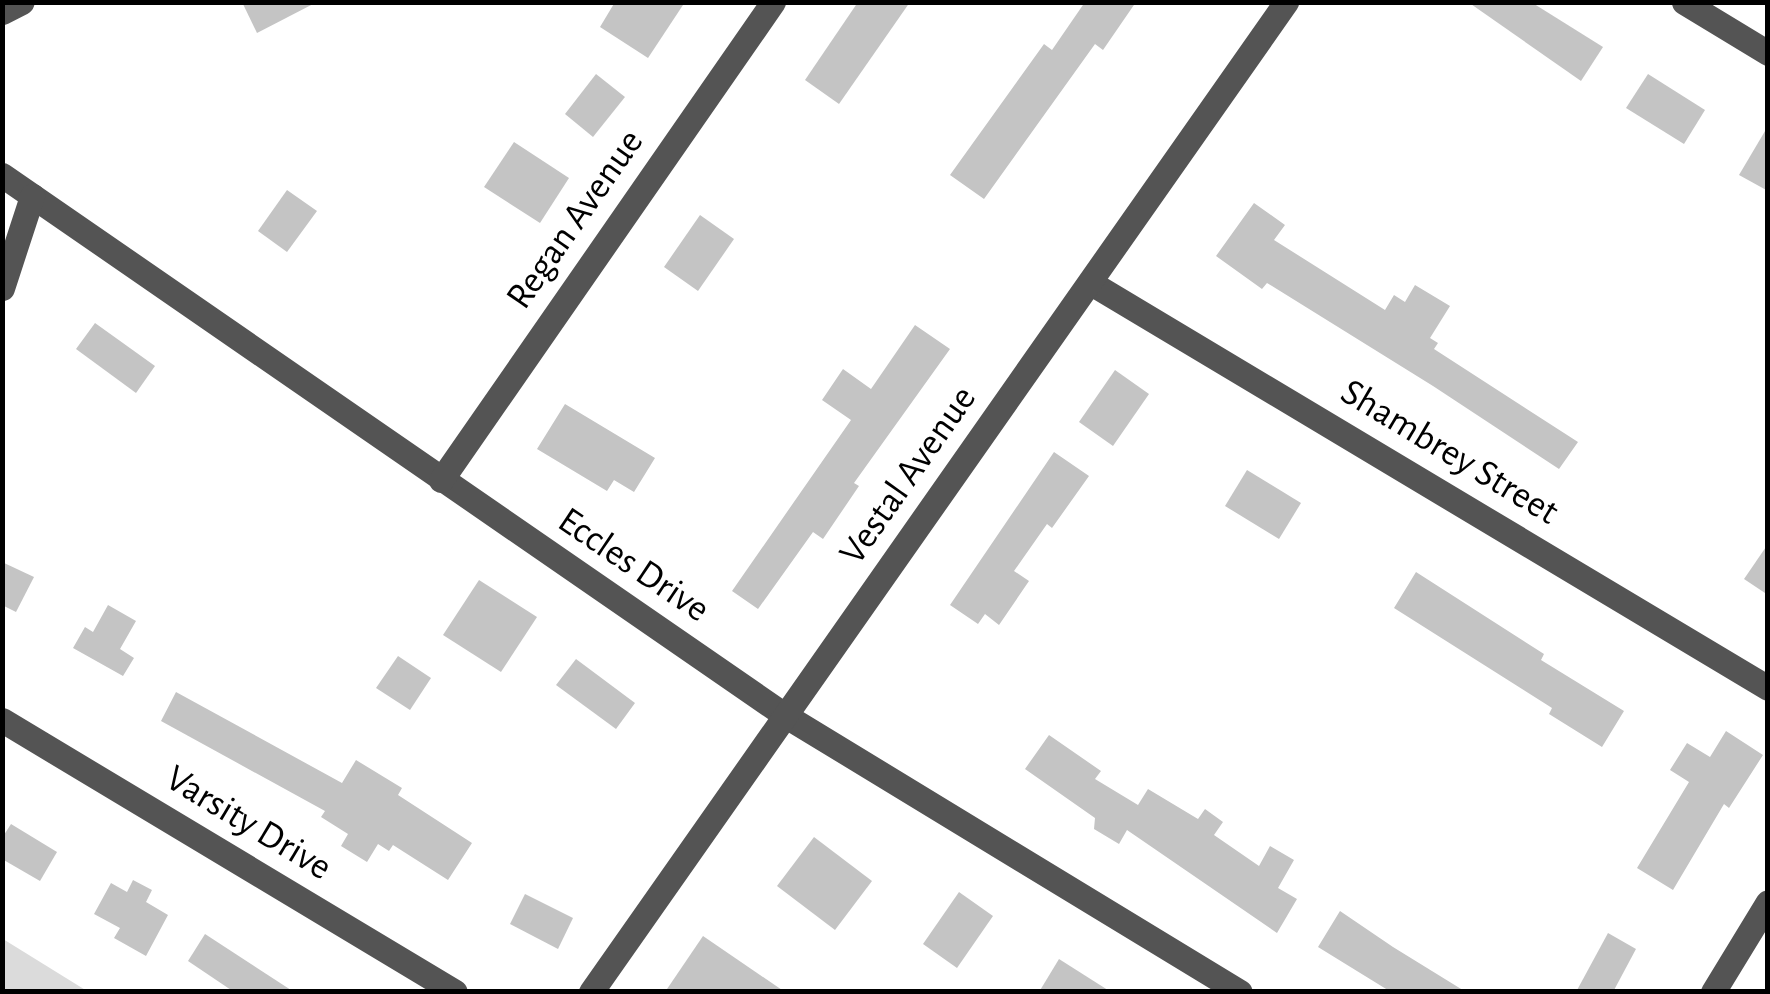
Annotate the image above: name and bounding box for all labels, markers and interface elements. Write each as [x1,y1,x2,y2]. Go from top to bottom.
street label: Regan Avenue [497,121,655,319]
street label: Shambrey Street [1332,370,1566,536]
street label: Vestal Avenue [831,378,987,574]
street label: Eccles Drive [549,499,717,633]
street label: Varsity Drive [157,757,339,891]

